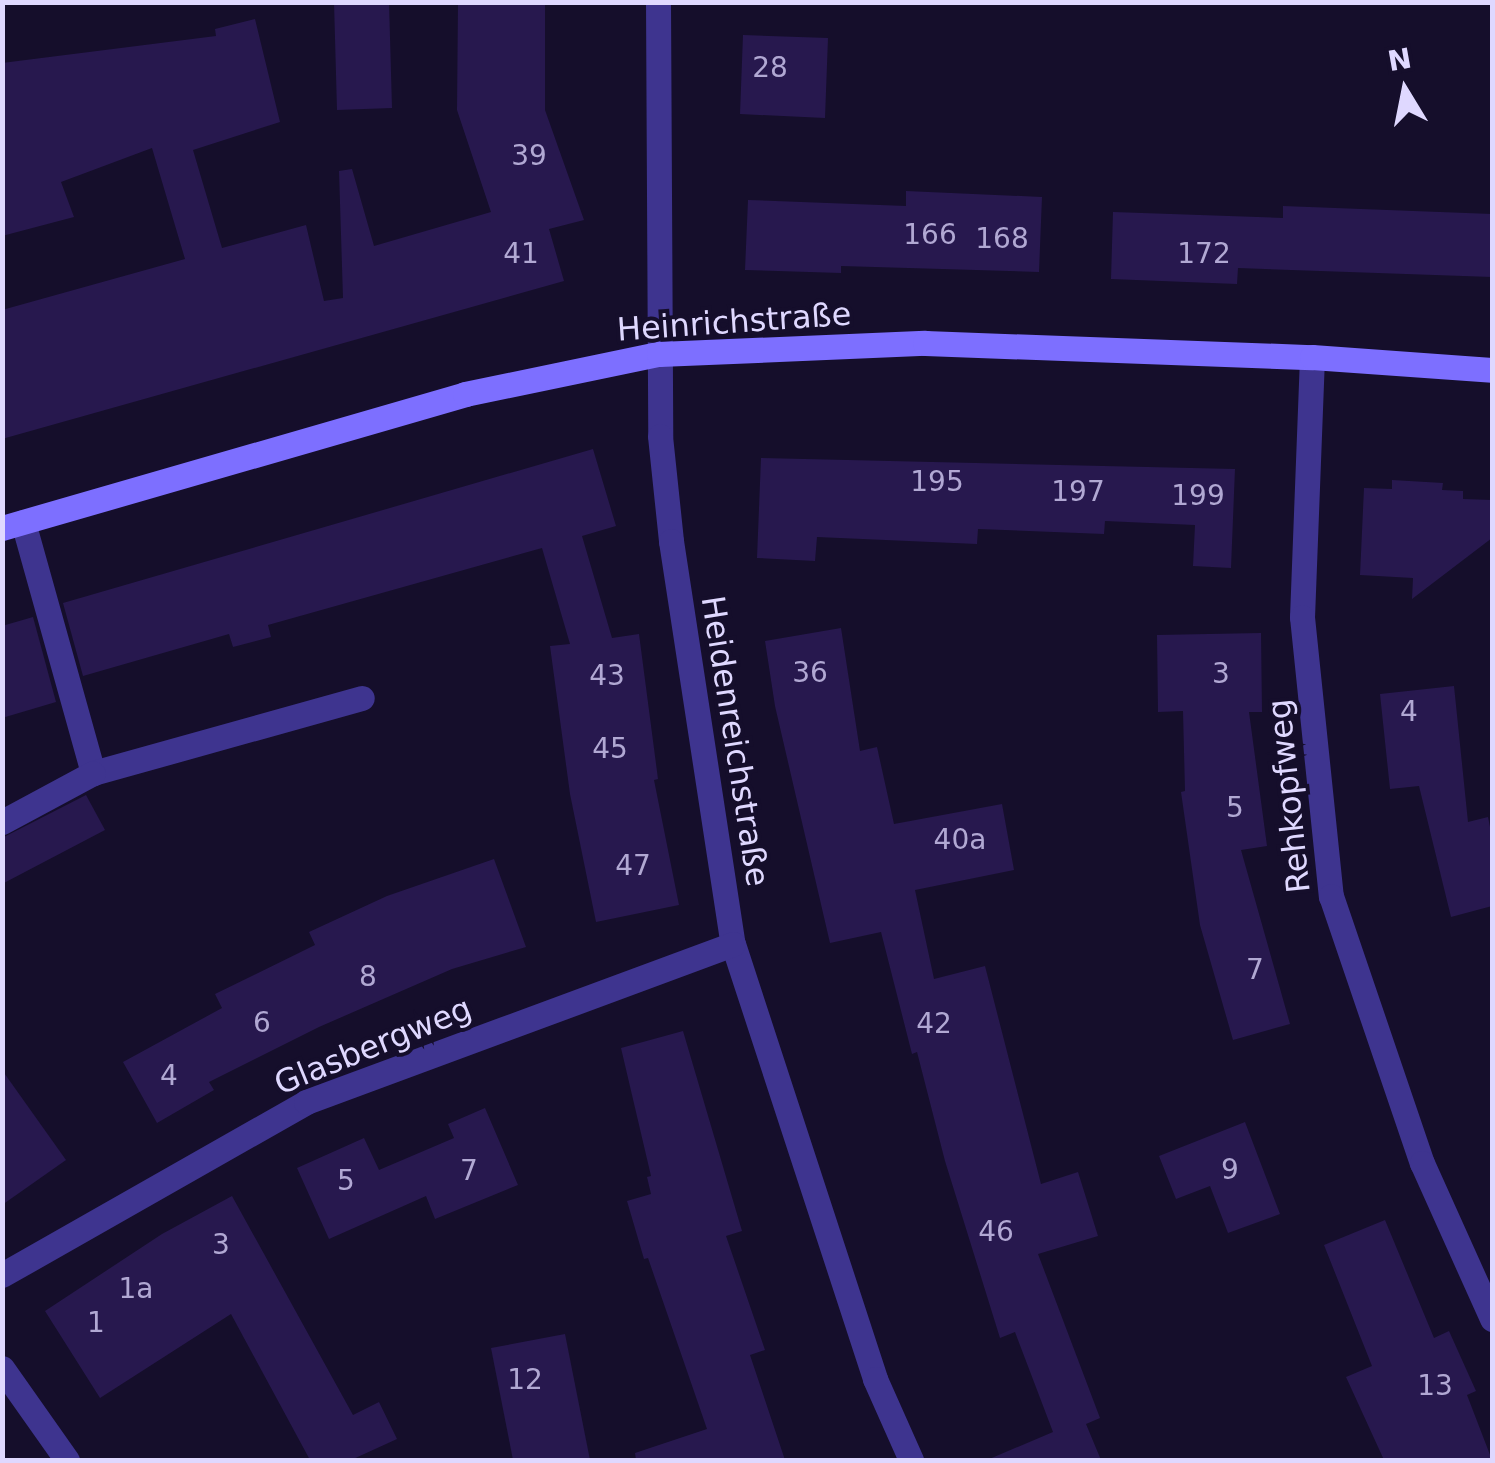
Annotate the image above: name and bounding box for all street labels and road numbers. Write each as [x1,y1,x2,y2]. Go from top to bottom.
street label: Heinrichstraße [616,295,852,349]
street label: Heidenreichstraße [693,593,777,889]
street label: Rehkopfweg [1260,697,1318,895]
street label: Glasbergweg [269,989,477,1103]

